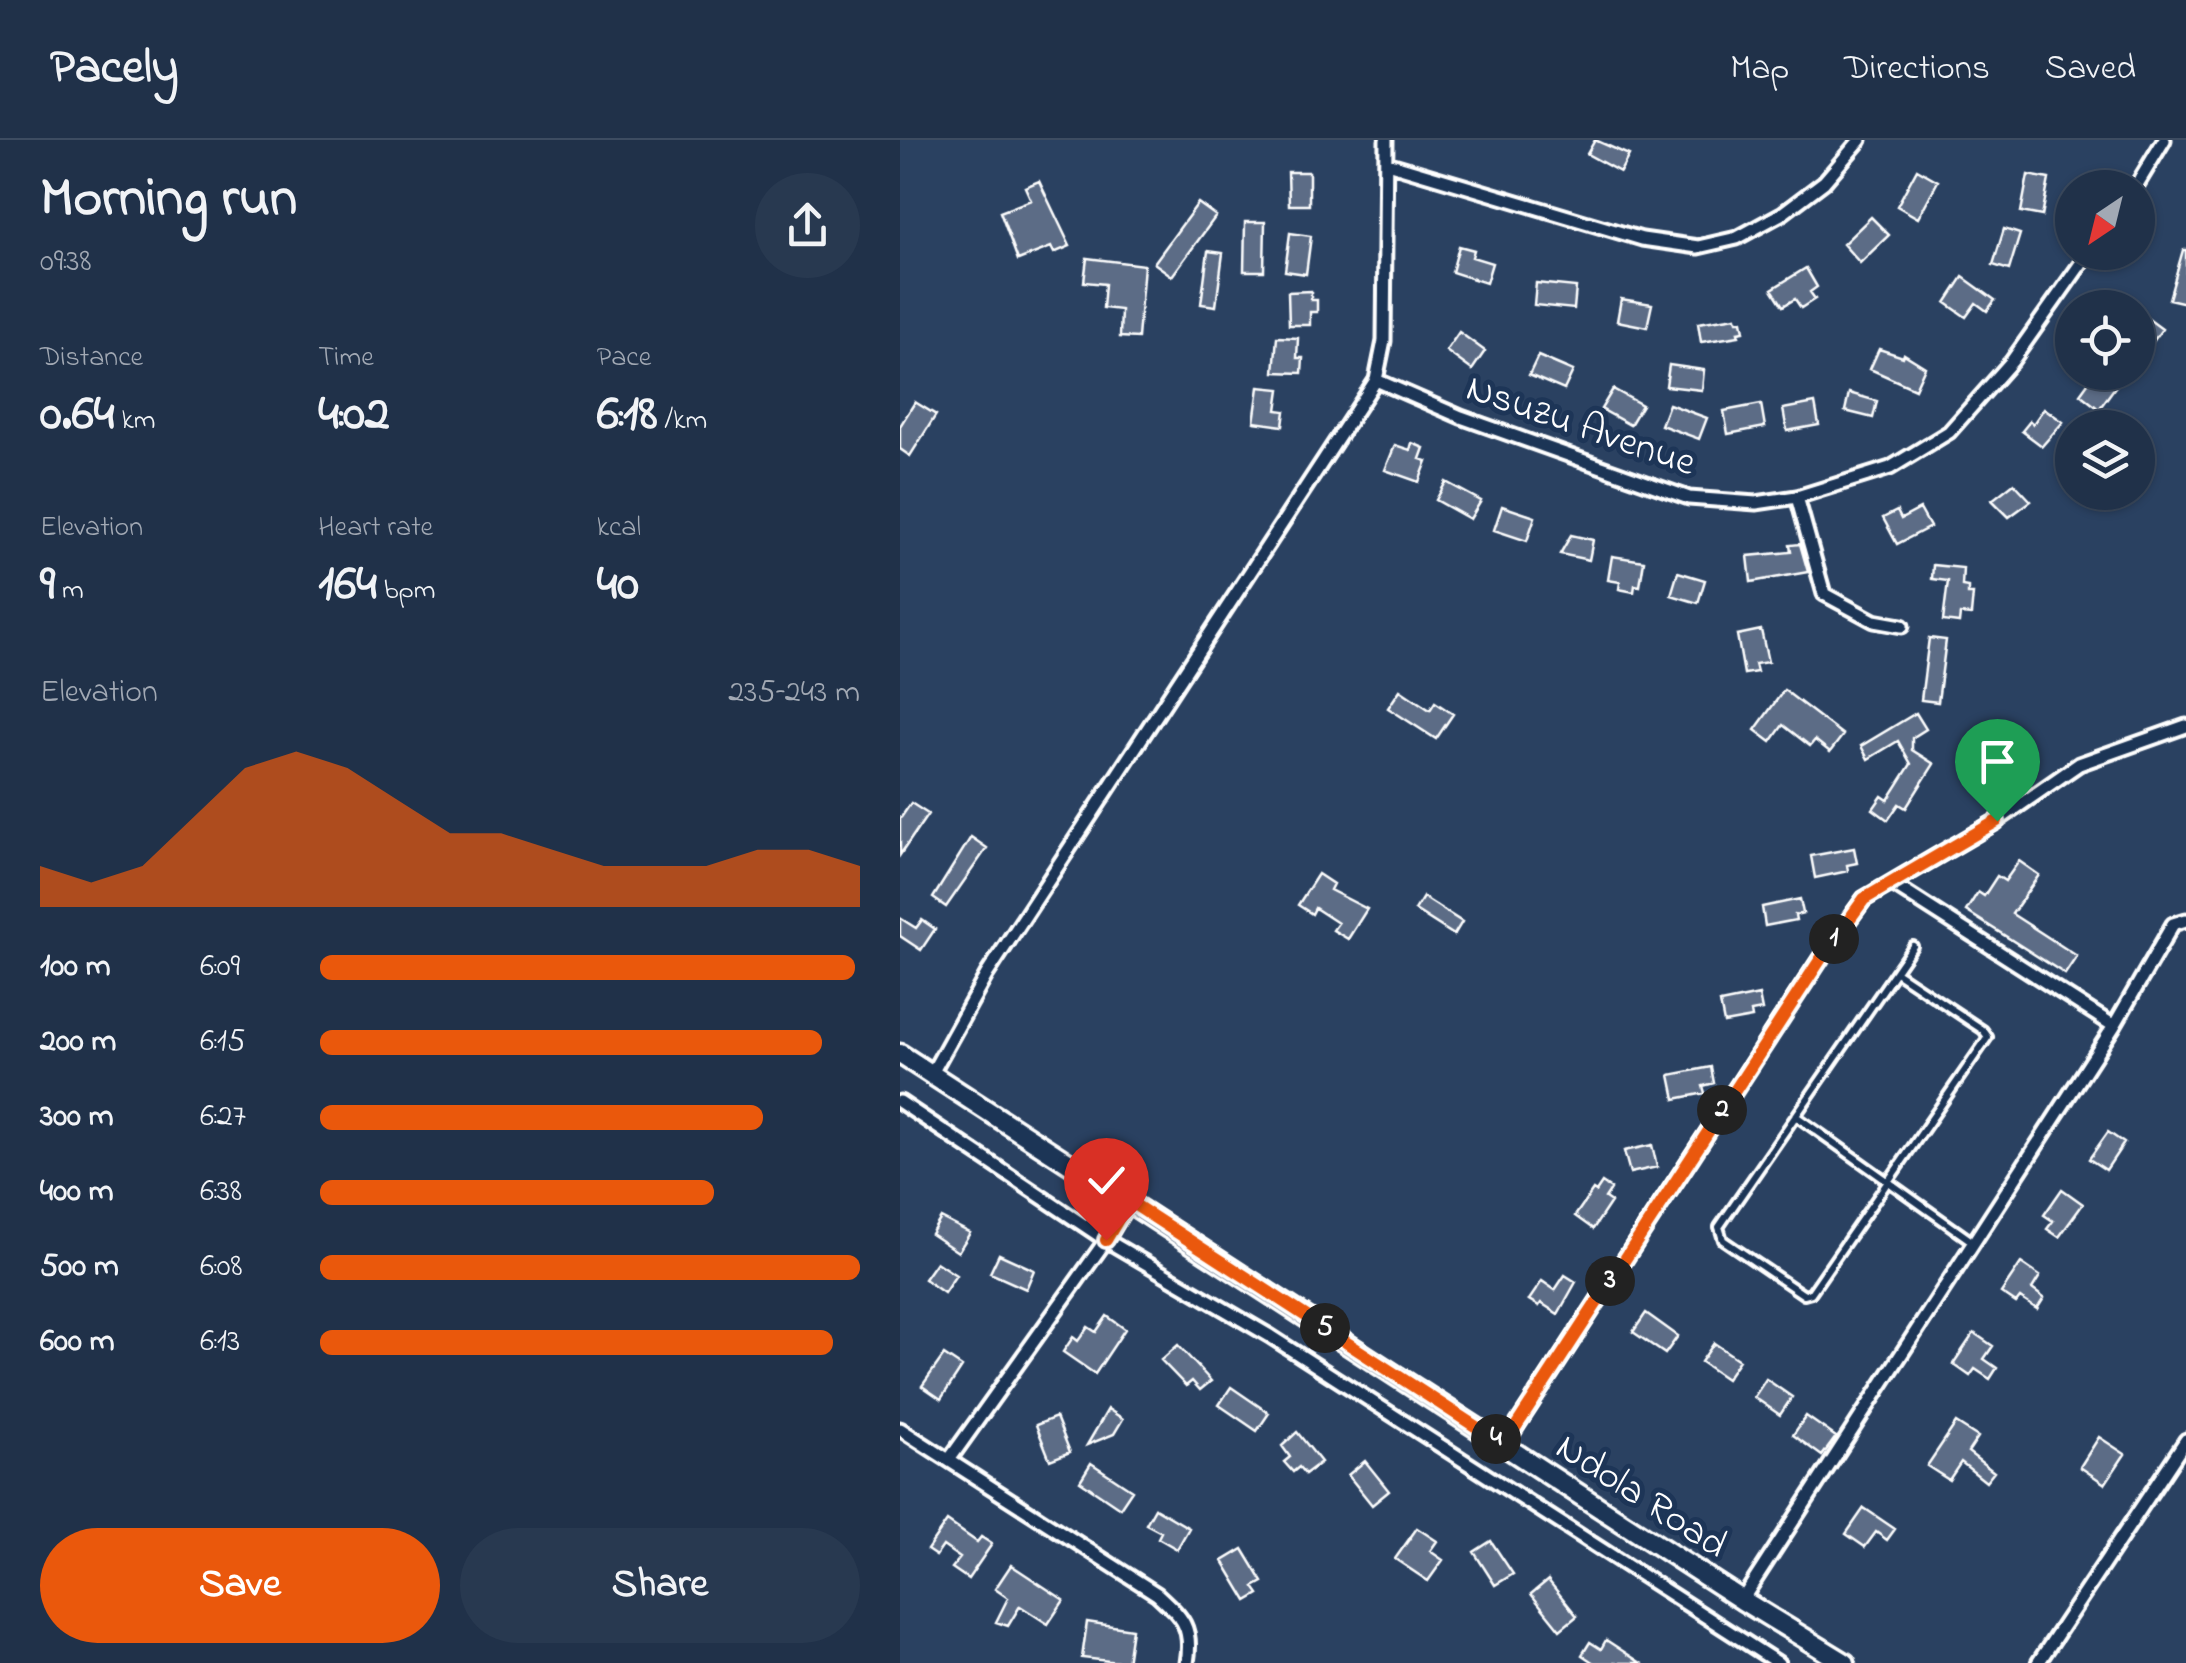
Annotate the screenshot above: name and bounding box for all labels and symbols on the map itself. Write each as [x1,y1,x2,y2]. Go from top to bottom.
north arrow [2055,170,2155,270]
street label: Nsuzu Avenue [1458,360,1703,494]
pin [1955,719,2040,822]
pin: 1 [1809,914,1859,964]
pin: 2 [1697,1085,1747,1135]
pin [1064,1138,1149,1241]
pin: 3 [1585,1256,1635,1306]
pin: 5 [1300,1303,1350,1353]
pin: 4 [1471,1414,1521,1464]
street label: Ndola Road [1543,1420,1738,1575]

